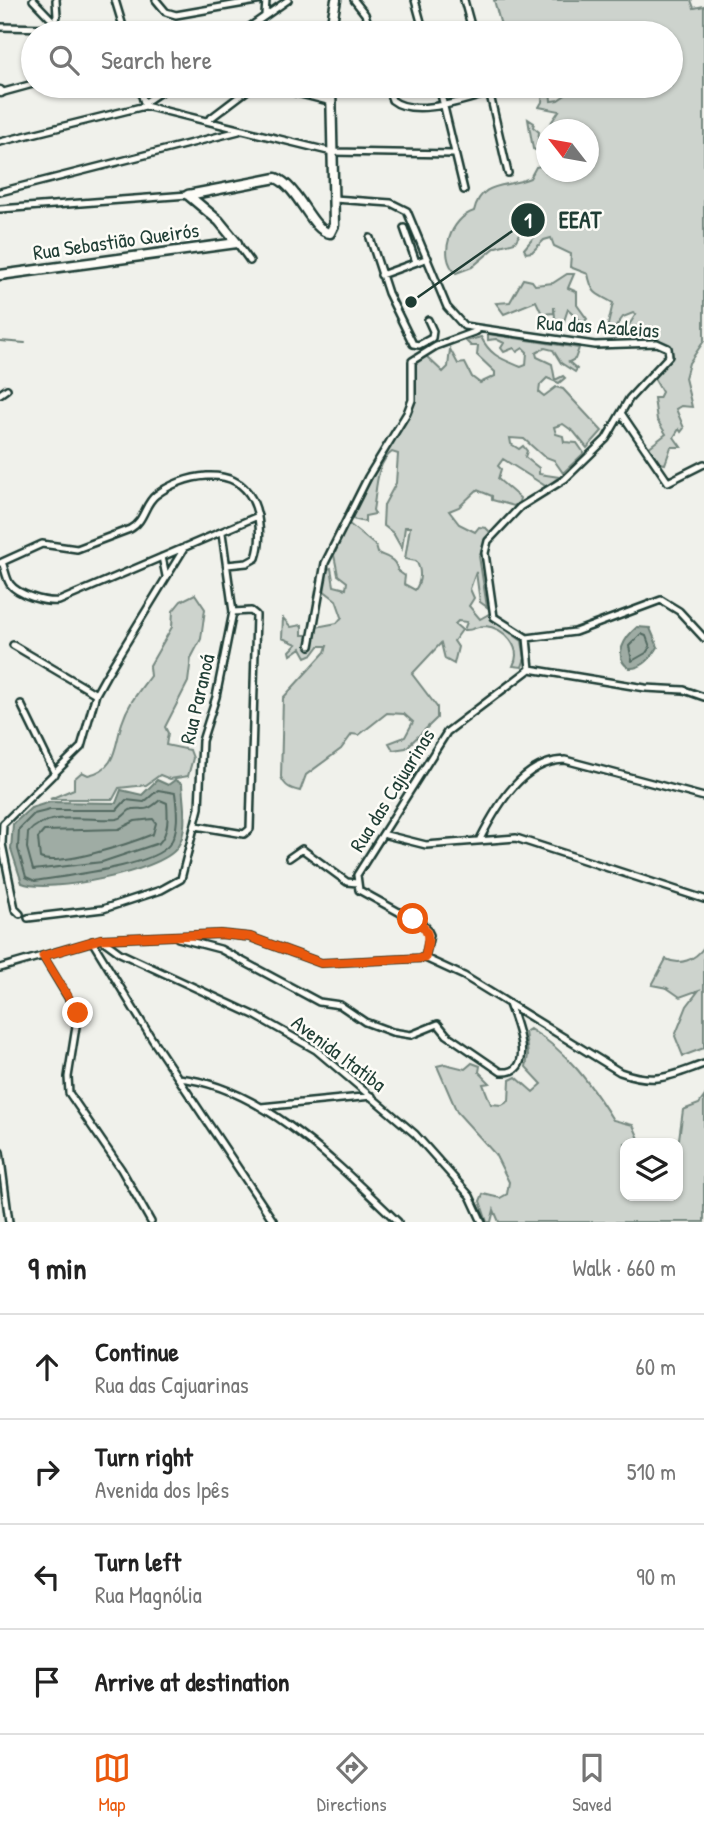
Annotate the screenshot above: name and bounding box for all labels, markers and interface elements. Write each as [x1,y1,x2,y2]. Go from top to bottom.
search box [21,21,683,98]
icon: search [45,41,83,79]
text: Search here [101,42,212,77]
north arrow [536,119,599,182]
callout: EEAT [510,198,615,242]
text: EEAT [559,204,602,235]
text: 1 [524,206,532,235]
street label: Rua Sebastião Queirós [31,215,201,267]
street label: Rua das Azaleias [536,307,660,345]
street label: Rua Paranoá [173,651,221,747]
street label: Rua das Cajuarinas [343,723,441,857]
route start [397,903,428,934]
route end [62,997,93,1028]
street label: Avenida Itatiba [286,1008,392,1098]
map controls [620,1138,683,1201]
button: layers [620,1138,683,1201]
text: 9 min [28,1248,87,1288]
text: Walk · 660 m [572,1252,676,1283]
text: Continue [95,1334,179,1369]
icon: ahead [28,1348,66,1386]
text: 60 m [636,1351,676,1382]
text: Rua das Cajuarinas [95,1369,249,1400]
text: Turn right [95,1439,193,1474]
icon: right [28,1453,66,1491]
text: 510 m [627,1456,676,1487]
text: Avenida dos Ipês [95,1474,229,1505]
text: Turn left [95,1544,181,1579]
icon: left [28,1558,66,1596]
text: 90 m [636,1561,676,1592]
text: Rua Magnólia [95,1579,202,1610]
icon: arrive [28,1663,66,1701]
text: Arrive at destination [95,1664,290,1699]
tab: Map [93,1749,131,1817]
tab: Directions [317,1749,387,1817]
tab: Saved [572,1749,611,1817]

